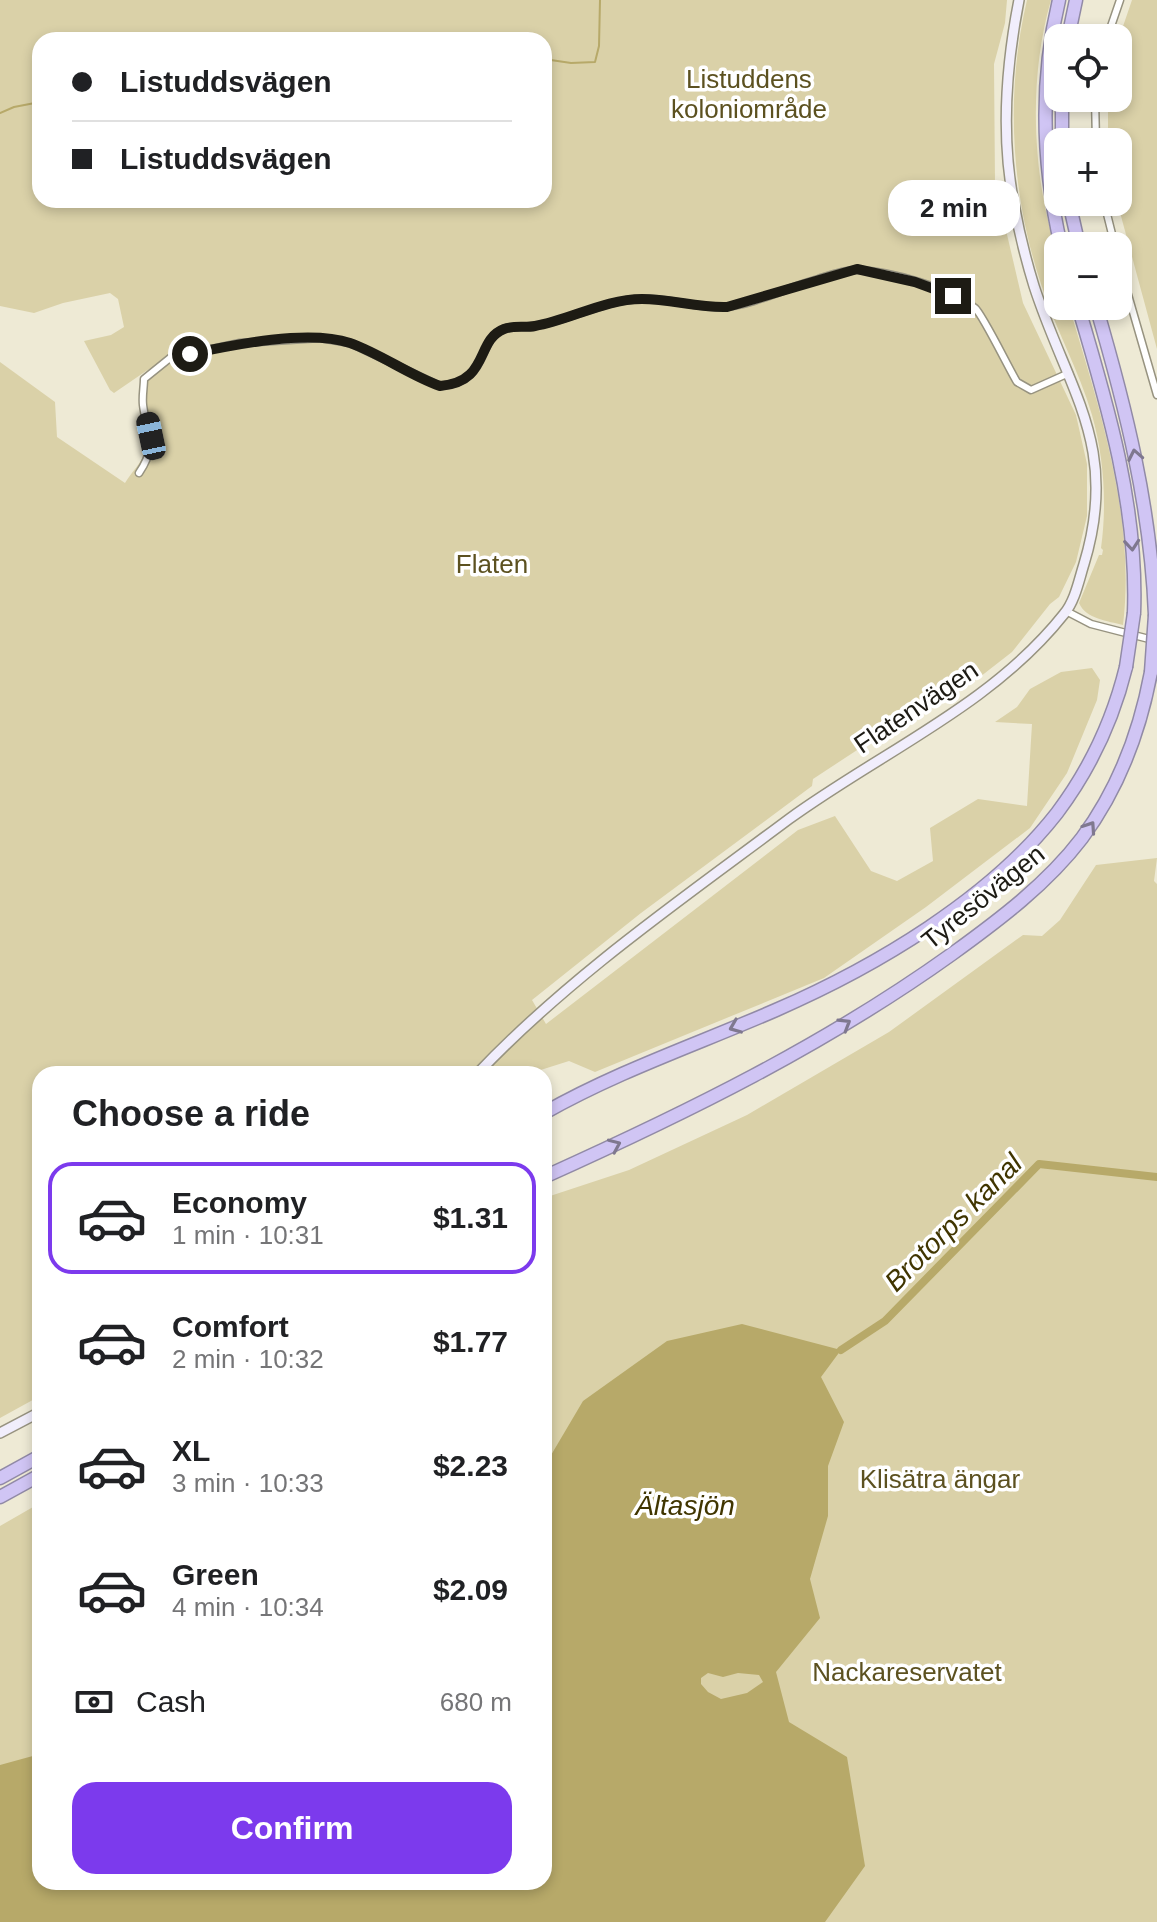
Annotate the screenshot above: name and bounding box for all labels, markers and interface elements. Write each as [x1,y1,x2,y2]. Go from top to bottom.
map controls [1044,24,1132,320]
button: locate [1044,24,1132,112]
park label: Listuddens koloniområde [671,64,827,124]
text: Listuddsvägen [120,65,332,98]
button: + [1044,128,1132,216]
text: Listuddsvägen [120,142,332,175]
callout: 2 min [887,180,1019,236]
text: 2 min [920,193,988,223]
button: − [1044,232,1132,320]
route end [935,278,971,314]
route start [172,336,208,372]
car [134,410,168,462]
one-way arrow [1128,448,1145,462]
one-way arrow [1124,539,1141,552]
park label: Flaten [456,549,528,579]
street label: Flatenvägen [848,655,984,759]
one-way arrow [1080,821,1095,835]
street label: Tyresövägen [916,838,1050,956]
one-way arrow [728,1017,743,1033]
one-way arrow [836,1019,851,1034]
text: Choose a ride [72,1093,310,1134]
one-way arrow [607,1138,621,1154]
water label: Brotorps kanal [879,1147,1029,1297]
icon: car [76,1182,148,1254]
text: Economy [172,1186,307,1219]
text: $1.31 [433,1201,508,1234]
text: 1 min · 10:31 [172,1220,324,1250]
icon: car [76,1306,148,1378]
text: Comfort [172,1310,289,1343]
text: $1.77 [433,1325,508,1358]
text: 2 min · 10:32 [172,1344,324,1374]
icon: car [76,1430,148,1502]
text: XL [172,1434,210,1467]
text: $2.23 [433,1449,508,1482]
park label: Klisätra ängar [860,1464,1021,1494]
text: 3 min · 10:33 [172,1468,324,1498]
water label: Ältasjön [633,1490,735,1521]
icon: car [76,1554,148,1626]
text: Green [172,1558,259,1591]
text: $2.09 [433,1573,508,1606]
text: 4 min · 10:34 [172,1592,324,1622]
park label: Nackareservatet [812,1657,1002,1687]
icon: cash [72,1680,116,1724]
text: Cash [136,1685,206,1718]
text: 680 m [440,1687,512,1717]
button: Confirm [72,1782,512,1874]

